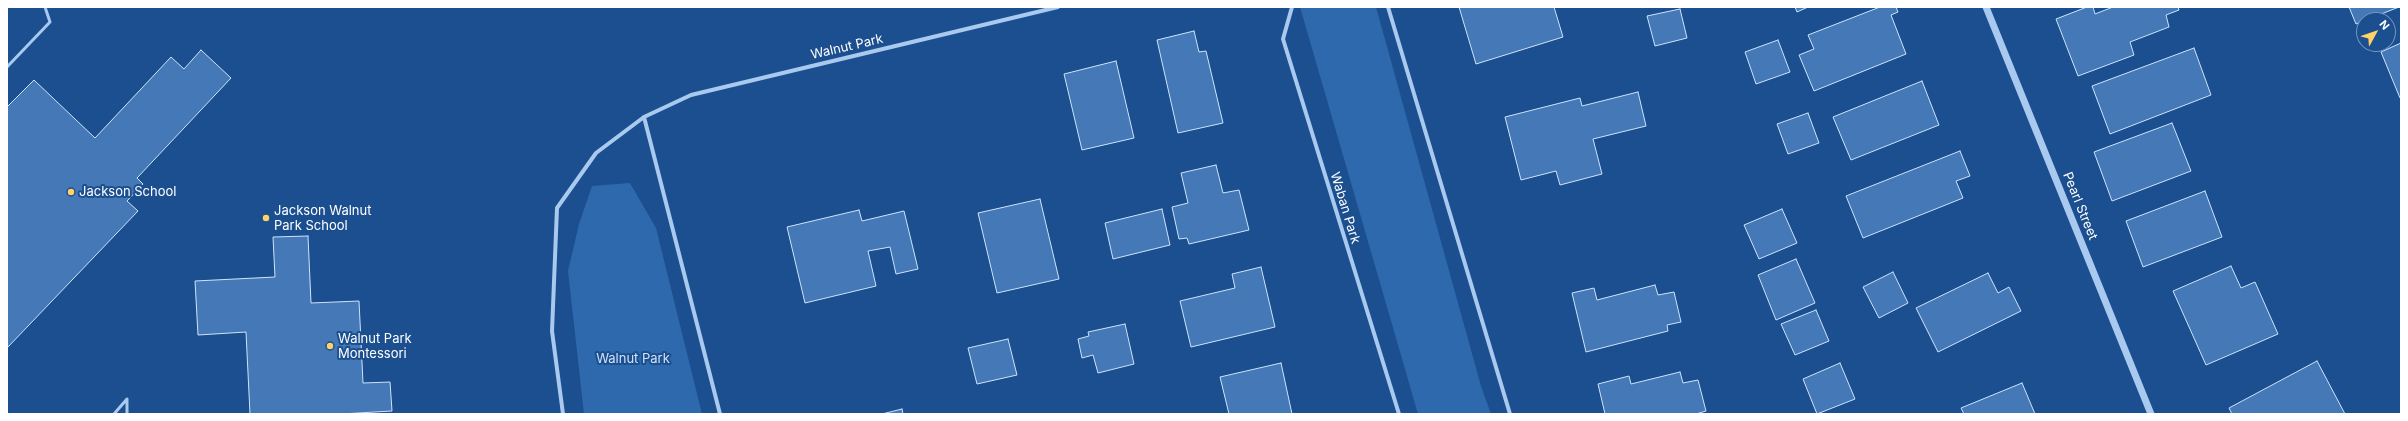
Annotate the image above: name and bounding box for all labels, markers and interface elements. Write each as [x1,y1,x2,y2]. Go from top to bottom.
north arrow [2356,12,2396,52]
text: N [2376,17,2392,33]
street label: Walnut Park [809,31,885,63]
street label: Waban Park [1327,170,1363,246]
street label: Pearl Street [2059,170,2101,242]
place label: Jackson School [79,184,176,200]
marker: Jackson School [66,187,76,197]
place label: Jackson Walnut Park School [274,203,371,234]
marker: Jackson Walnut Park School [261,213,271,223]
place label: Walnut Park Montessori [338,331,412,362]
marker: Walnut Park Montessori [325,341,335,351]
park label: Walnut Park [596,351,670,367]

